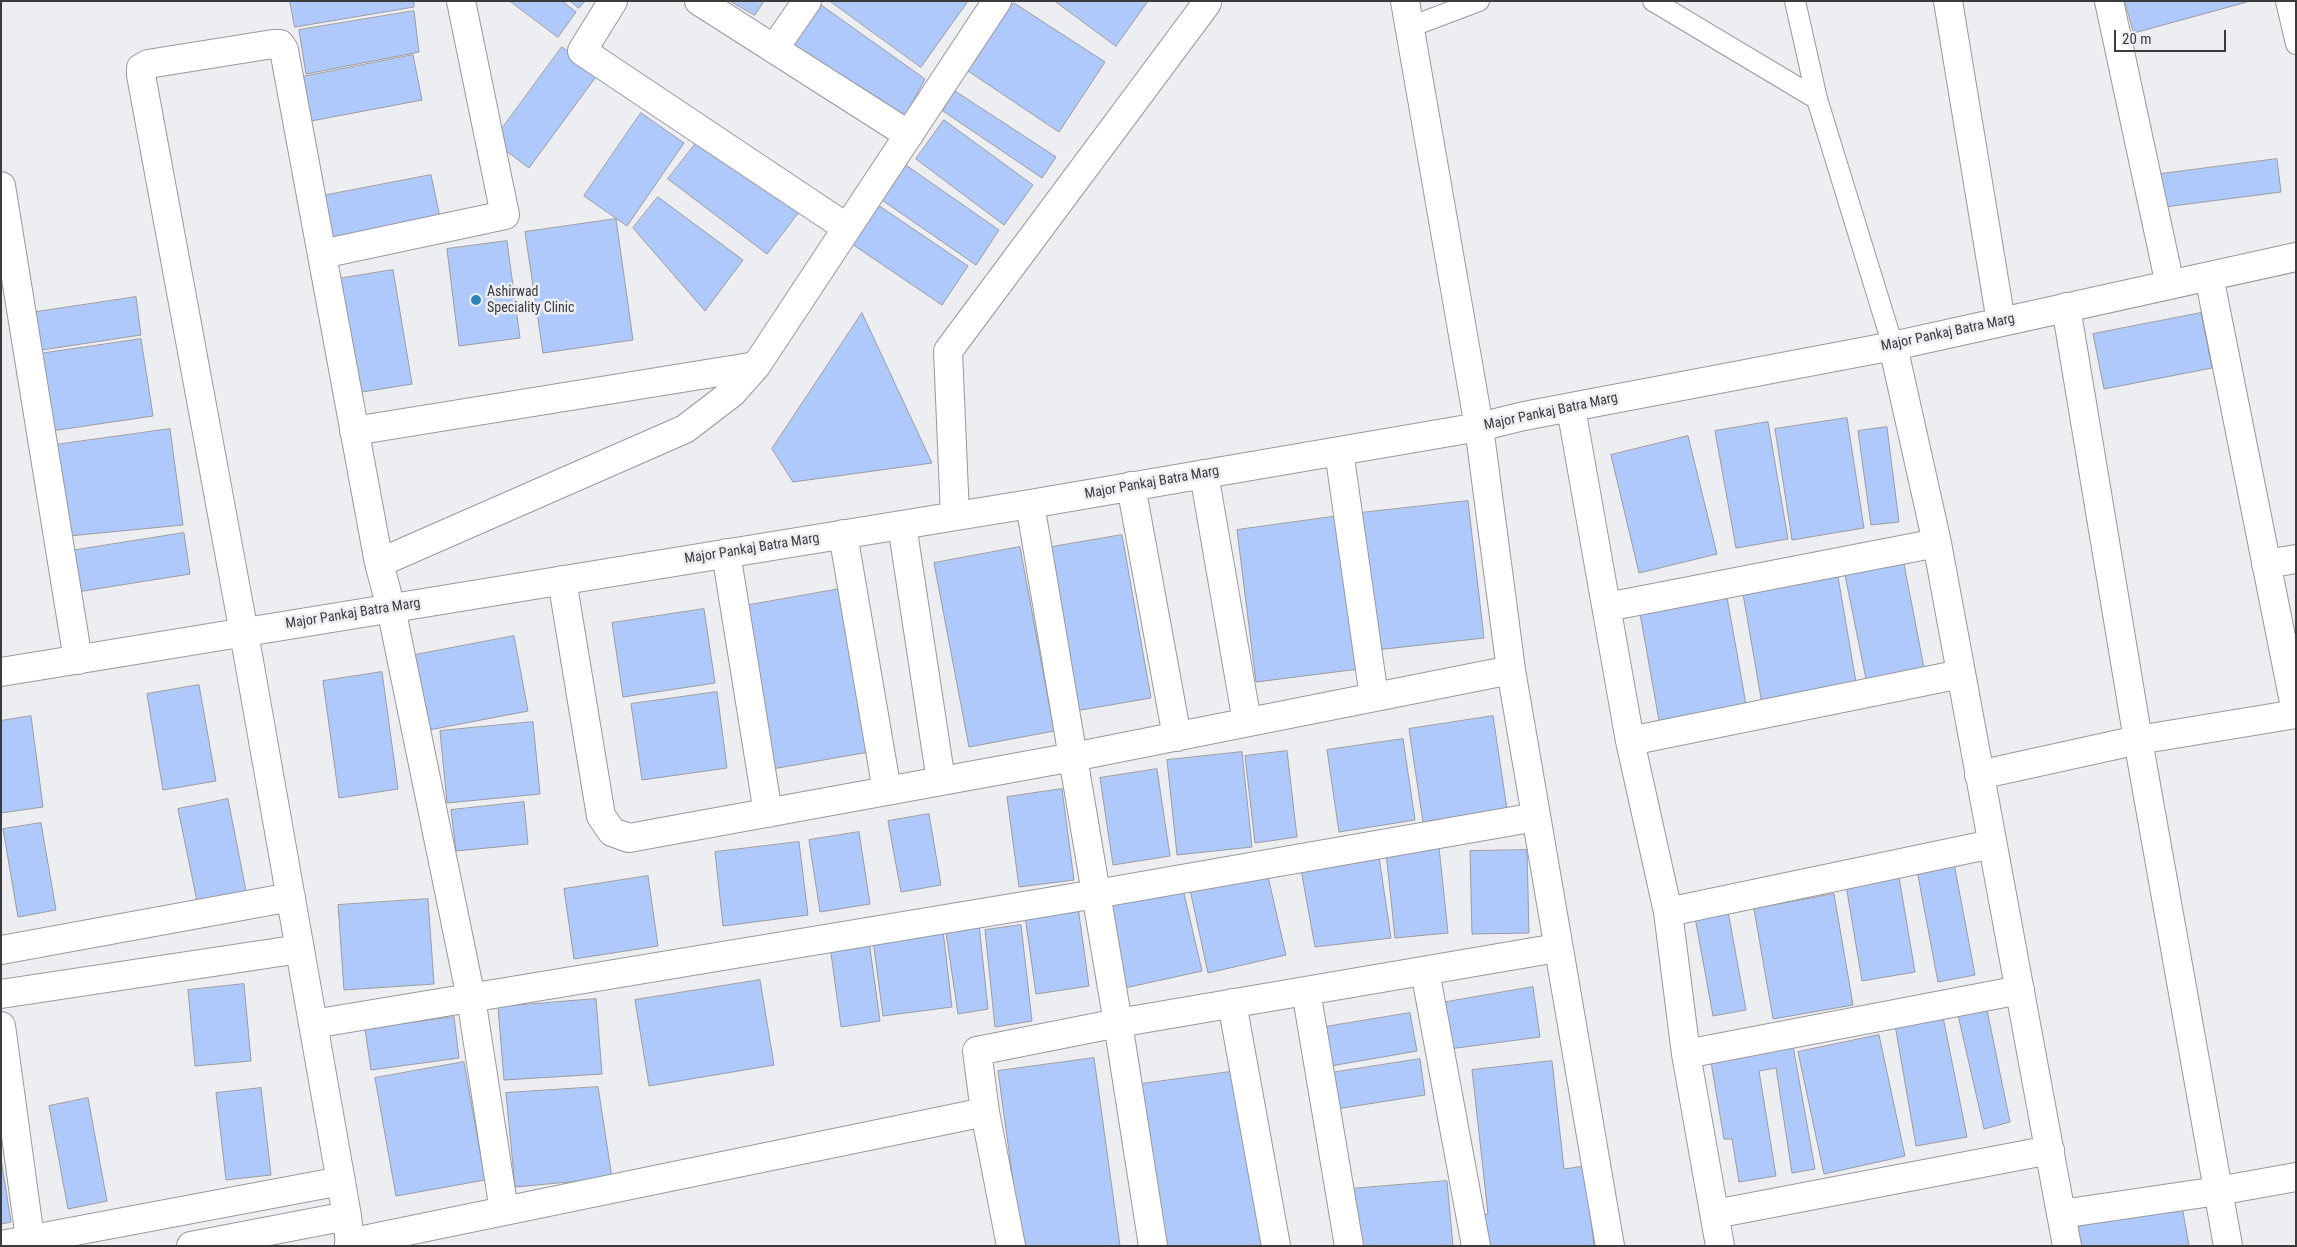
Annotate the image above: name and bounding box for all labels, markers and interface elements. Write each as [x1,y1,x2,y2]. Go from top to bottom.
scale bar [2117,20,2230,52]
text: 20 m [2122,30,2152,48]
place label: Ashirwad Speciality Clinic [487,284,575,316]
marker: Ashirwad Speciality Clinic [469,293,483,307]
street label: Major Pankaj Batra Marg [1880,311,2016,355]
street label: Major Pankaj Batra Marg [1483,390,1619,434]
street label: Major Pankaj Batra Marg [1083,463,1221,503]
street label: Major Pankaj Batra Marg [683,530,821,568]
street label: Major Pankaj Batra Marg [284,595,422,633]

